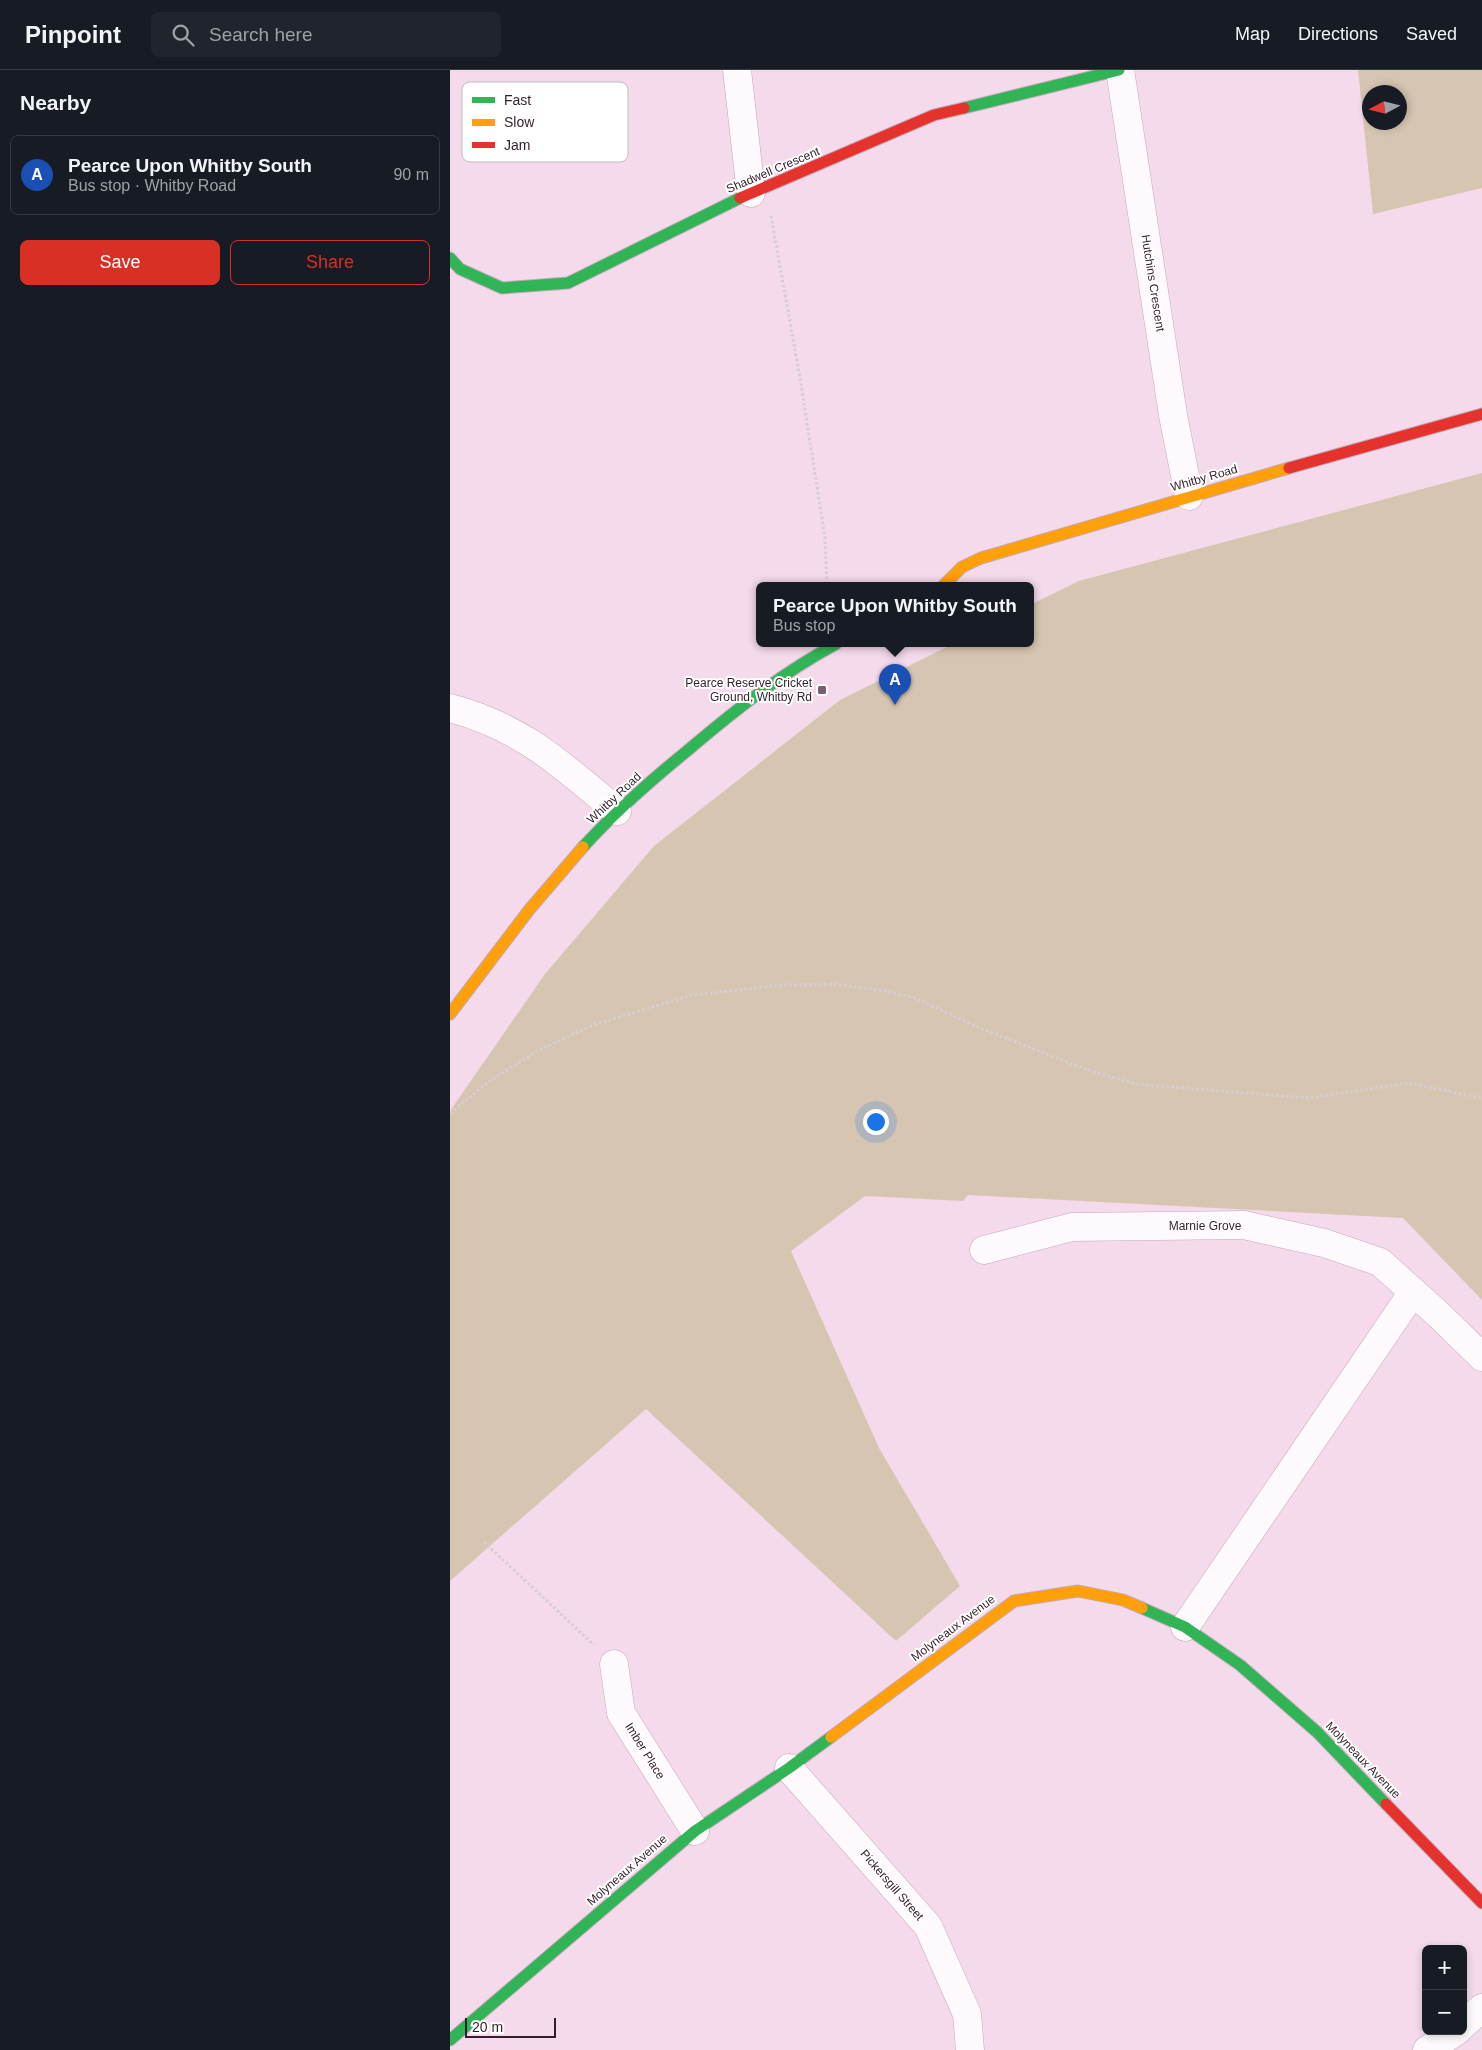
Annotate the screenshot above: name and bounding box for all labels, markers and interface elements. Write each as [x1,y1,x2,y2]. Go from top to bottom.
search box [151,12,501,57]
text: Pinpoint [25,21,121,48]
icon: search [169,21,197,49]
text: Search here [209,24,313,45]
text: Map [1235,24,1270,44]
text: Directions [1298,24,1378,44]
text: Saved [1406,24,1457,44]
legend [462,82,628,162]
north arrow [1362,85,1407,130]
text: Nearby [20,91,91,114]
text: Fast [504,92,531,108]
text: Slow [504,114,535,130]
text: Jam [504,137,530,153]
street label: Shadwell Crescent [724,144,822,196]
text: Pearce Upon Whitby South [68,155,312,176]
text: A [31,166,43,183]
text: 90 m [393,166,429,183]
text: Bus stop · Whitby Road [68,177,236,194]
street label: Hutchins Crescent [1138,233,1168,333]
button: Save [20,240,220,285]
button: Share [230,240,430,285]
street label: Whitby Road [1169,462,1239,494]
popup [756,582,1034,647]
text: Pearce Upon Whitby South [773,595,1017,616]
text: Bus stop [773,617,835,634]
pin: A [879,664,911,705]
place label: Pearce Reserve Cricket Ground, Whitby Rd [685,676,813,704]
marker: Pearce Reserve Cricket Ground, Whitby Rd [816,684,828,696]
street label: Whitby Road [584,769,644,827]
your location [863,1109,889,1135]
street label: Marnie Grove [1169,1219,1242,1233]
street label: Molyneaux Avenue [908,1592,998,1664]
street label: Molyneaux Avenue [1323,1719,1403,1801]
street label: Imber Place [622,1720,668,1782]
street label: Molyneaux Avenue [584,1831,670,1908]
street label: Pickersgill Street [857,1847,927,1924]
map controls [1422,1945,1467,2035]
button: + [1422,1945,1467,1990]
button: − [1422,1990,1467,2035]
scale bar [465,2015,556,2038]
text: 20 m [472,2019,503,2035]

